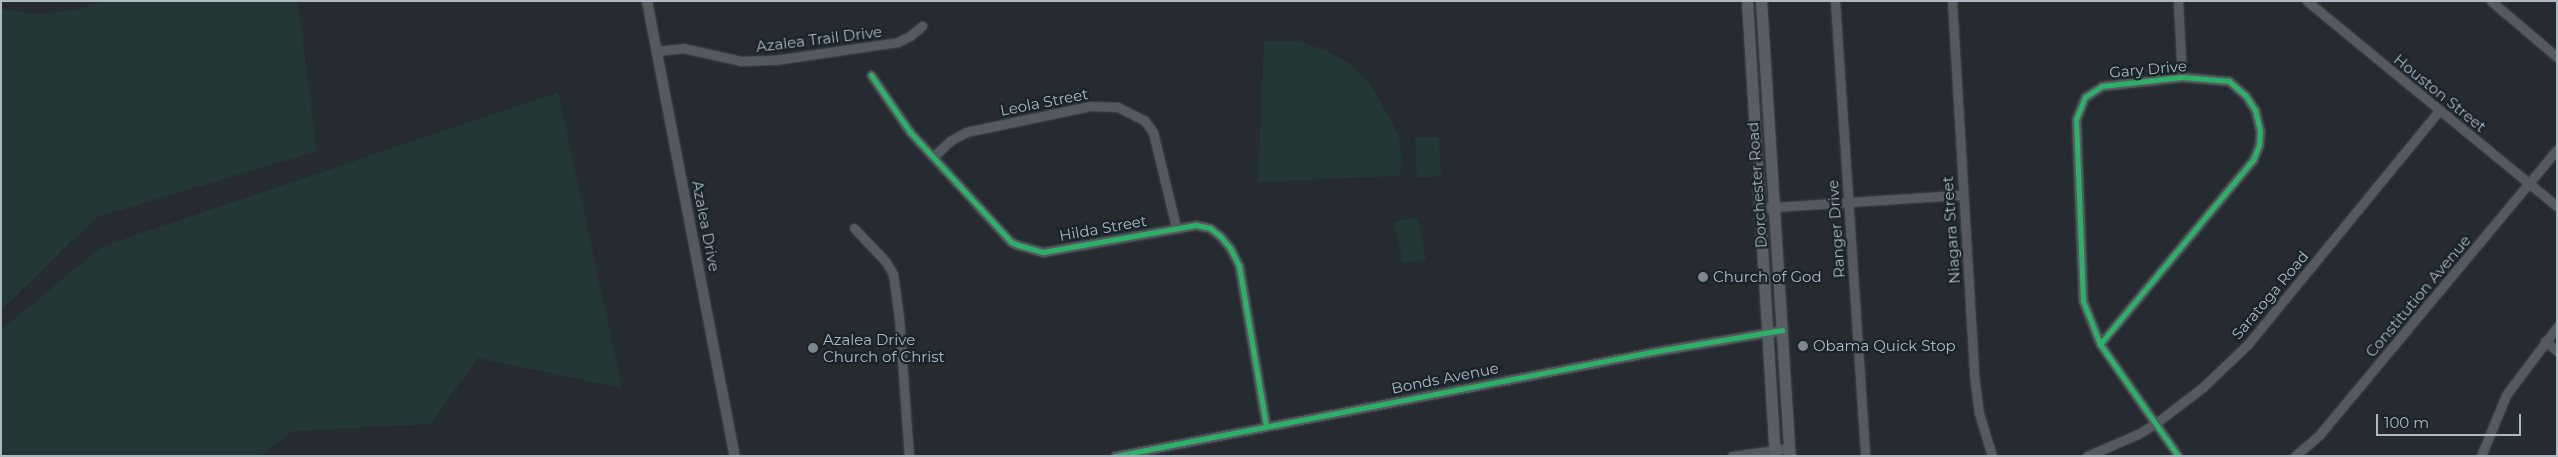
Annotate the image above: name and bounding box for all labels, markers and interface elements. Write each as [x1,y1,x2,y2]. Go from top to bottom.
street label: Azalea Trail Drive [755,22,883,56]
street label: Houston Street [2390,50,2490,136]
street label: Gary Drive [2109,57,2187,81]
street label: Leola Street [998,85,1090,119]
street label: Dorchester Road [1744,121,1770,249]
street label: Niagara Street [1938,176,1964,284]
street label: Azalea Drive [688,179,724,273]
street label: Ranger Drive [1824,179,1848,279]
street label: Hilda Street [1058,211,1148,245]
street label: Constitution Avenue [2362,231,2474,361]
street label: Saratoga Road [2228,247,2312,343]
place label: Church of God [1713,268,1822,286]
marker: Church of God [1697,271,1709,283]
place label: Azalea Drive Church of Christ [823,330,945,365]
place label: Obama Quick Stop [1813,337,1956,355]
marker: Obama Quick Stop [1797,340,1809,352]
marker: Azalea Drive Church of Christ [807,342,819,354]
street label: Bonds Avenue [1390,359,1500,397]
scale bar [2378,404,2523,436]
text: 100 m [2384,413,2429,432]

